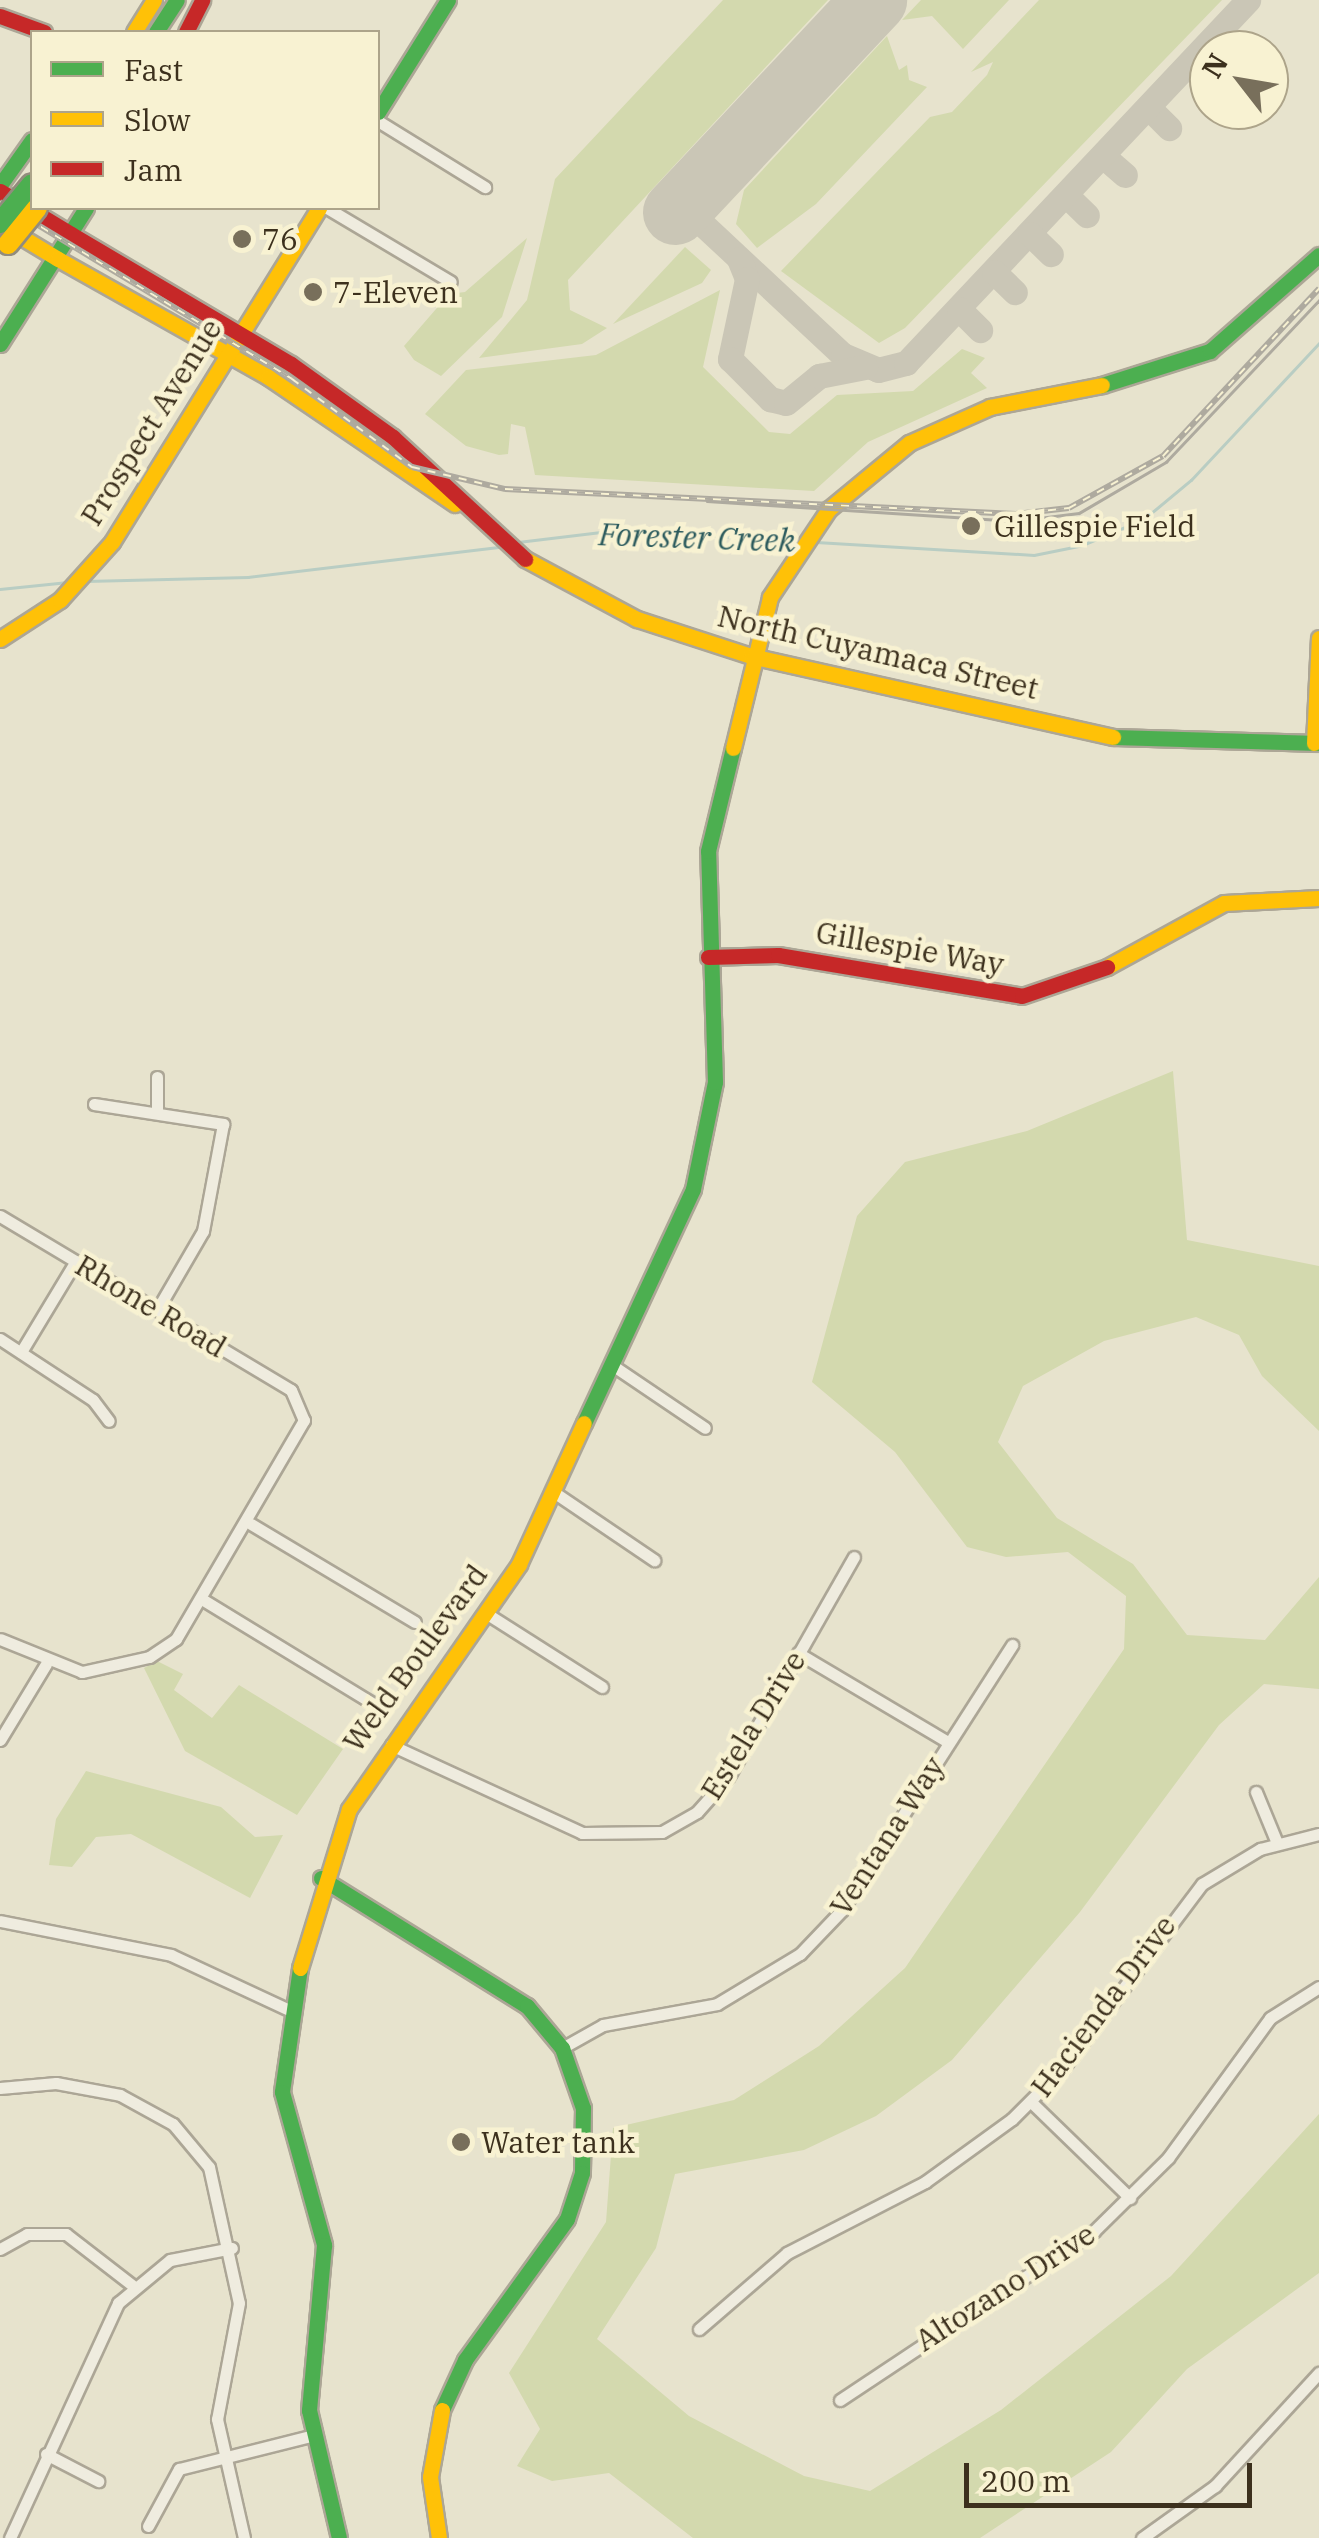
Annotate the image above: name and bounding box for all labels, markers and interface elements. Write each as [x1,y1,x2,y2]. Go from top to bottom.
legend [30,30,380,210]
north arrow [1189,30,1289,130]
text: N [1193,46,1236,84]
text: Fast [124,50,183,89]
text: Slow [124,100,191,139]
text: Jam [124,150,183,189]
place label: 76 [262,221,298,257]
marker: 76 [231,228,253,250]
place label: 7-Eleven [333,274,458,310]
marker: 7-Eleven [302,281,324,303]
street label: Prospect Avenue [73,312,229,532]
place label: Gillespie Field [994,508,1195,544]
marker: Gillespie Field [958,513,984,539]
water label: Forester Creek [598,514,796,560]
street label: North Cuyamaca Street [714,598,1042,706]
street label: Gillespie Way [813,914,1007,982]
street label: Rhone Road [69,1247,233,1365]
street label: Weld Boulevard [335,1558,495,1758]
street label: Estela Drive [693,1644,813,1806]
street label: Ventana Way [822,1750,952,1922]
street label: Hacienda Drive [1023,1908,1183,2104]
place label: Water tank [481,2124,635,2160]
marker: Water tank [450,2131,472,2153]
street label: Altozano Drive [908,2216,1102,2358]
scale bar [969,2443,1256,2505]
text: 200 m [981,2461,1071,2500]

